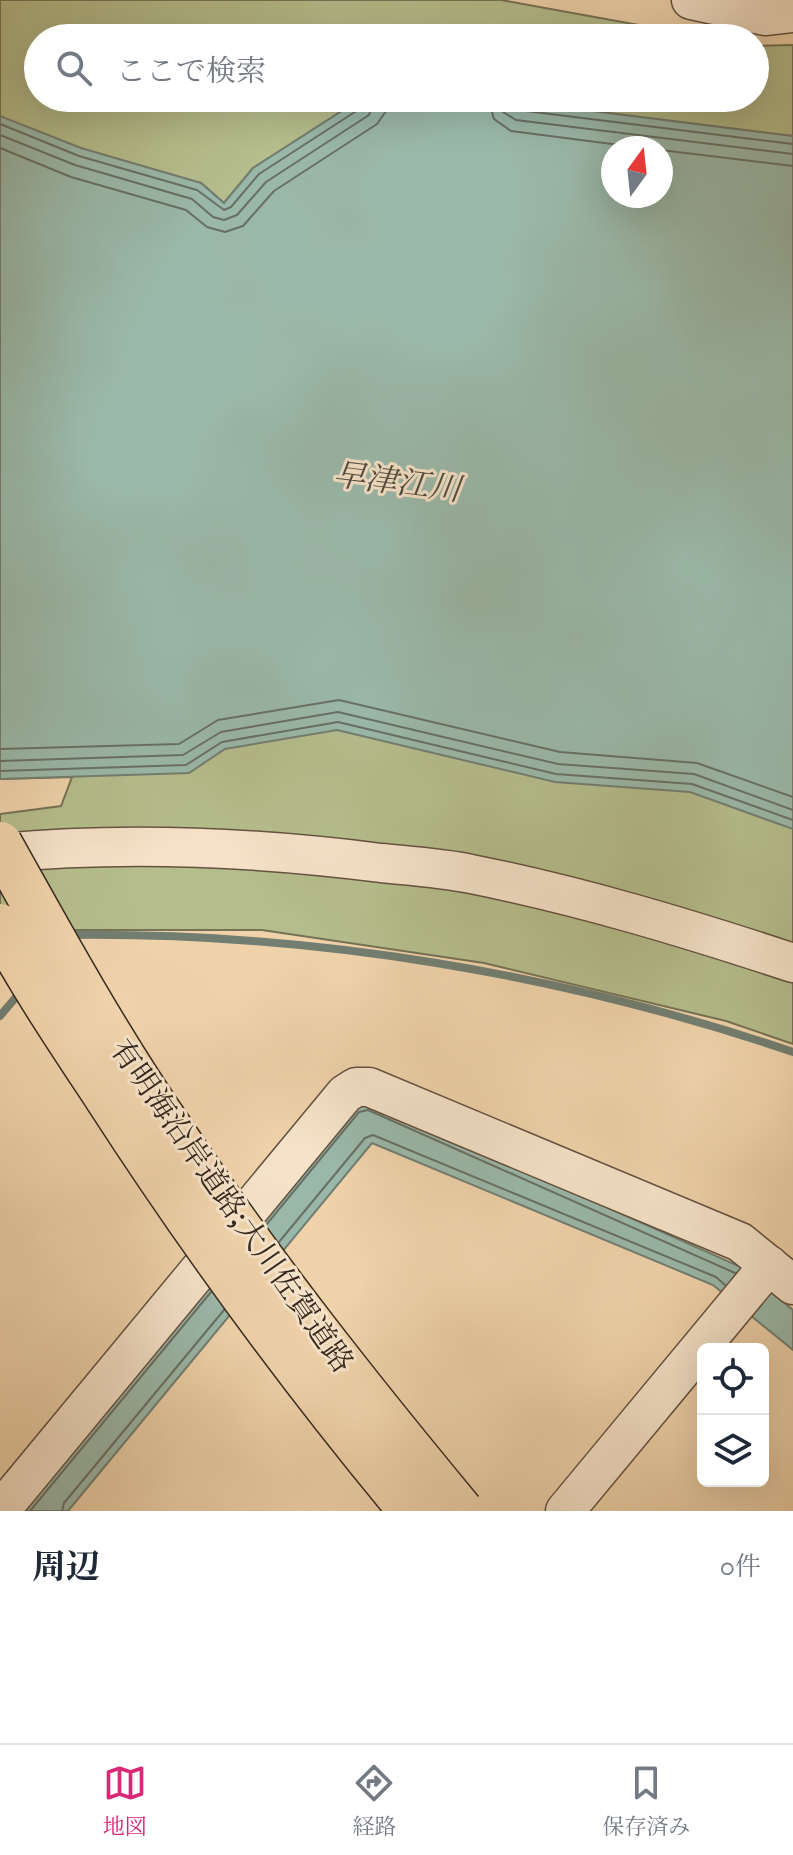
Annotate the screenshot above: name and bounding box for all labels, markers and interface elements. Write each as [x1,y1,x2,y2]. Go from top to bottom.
search box [24,24,769,112]
icon: search [52,46,96,90]
text: ここで検索 [116,53,266,89]
north arrow [601,136,673,208]
water label: 早津江川 [331,455,466,510]
street label: 有明海沿岸道路;大川佐賀道路 [103,1032,361,1380]
map controls [697,1343,769,1487]
button: locate [697,1343,769,1415]
button: layers [697,1415,769,1487]
text: 周辺 [32,1546,100,1587]
text: 0件 [720,1550,761,1582]
tab: 地図 [103,1761,147,1840]
tab: 経路 [352,1761,396,1840]
tab: 保存済み [602,1761,690,1840]

